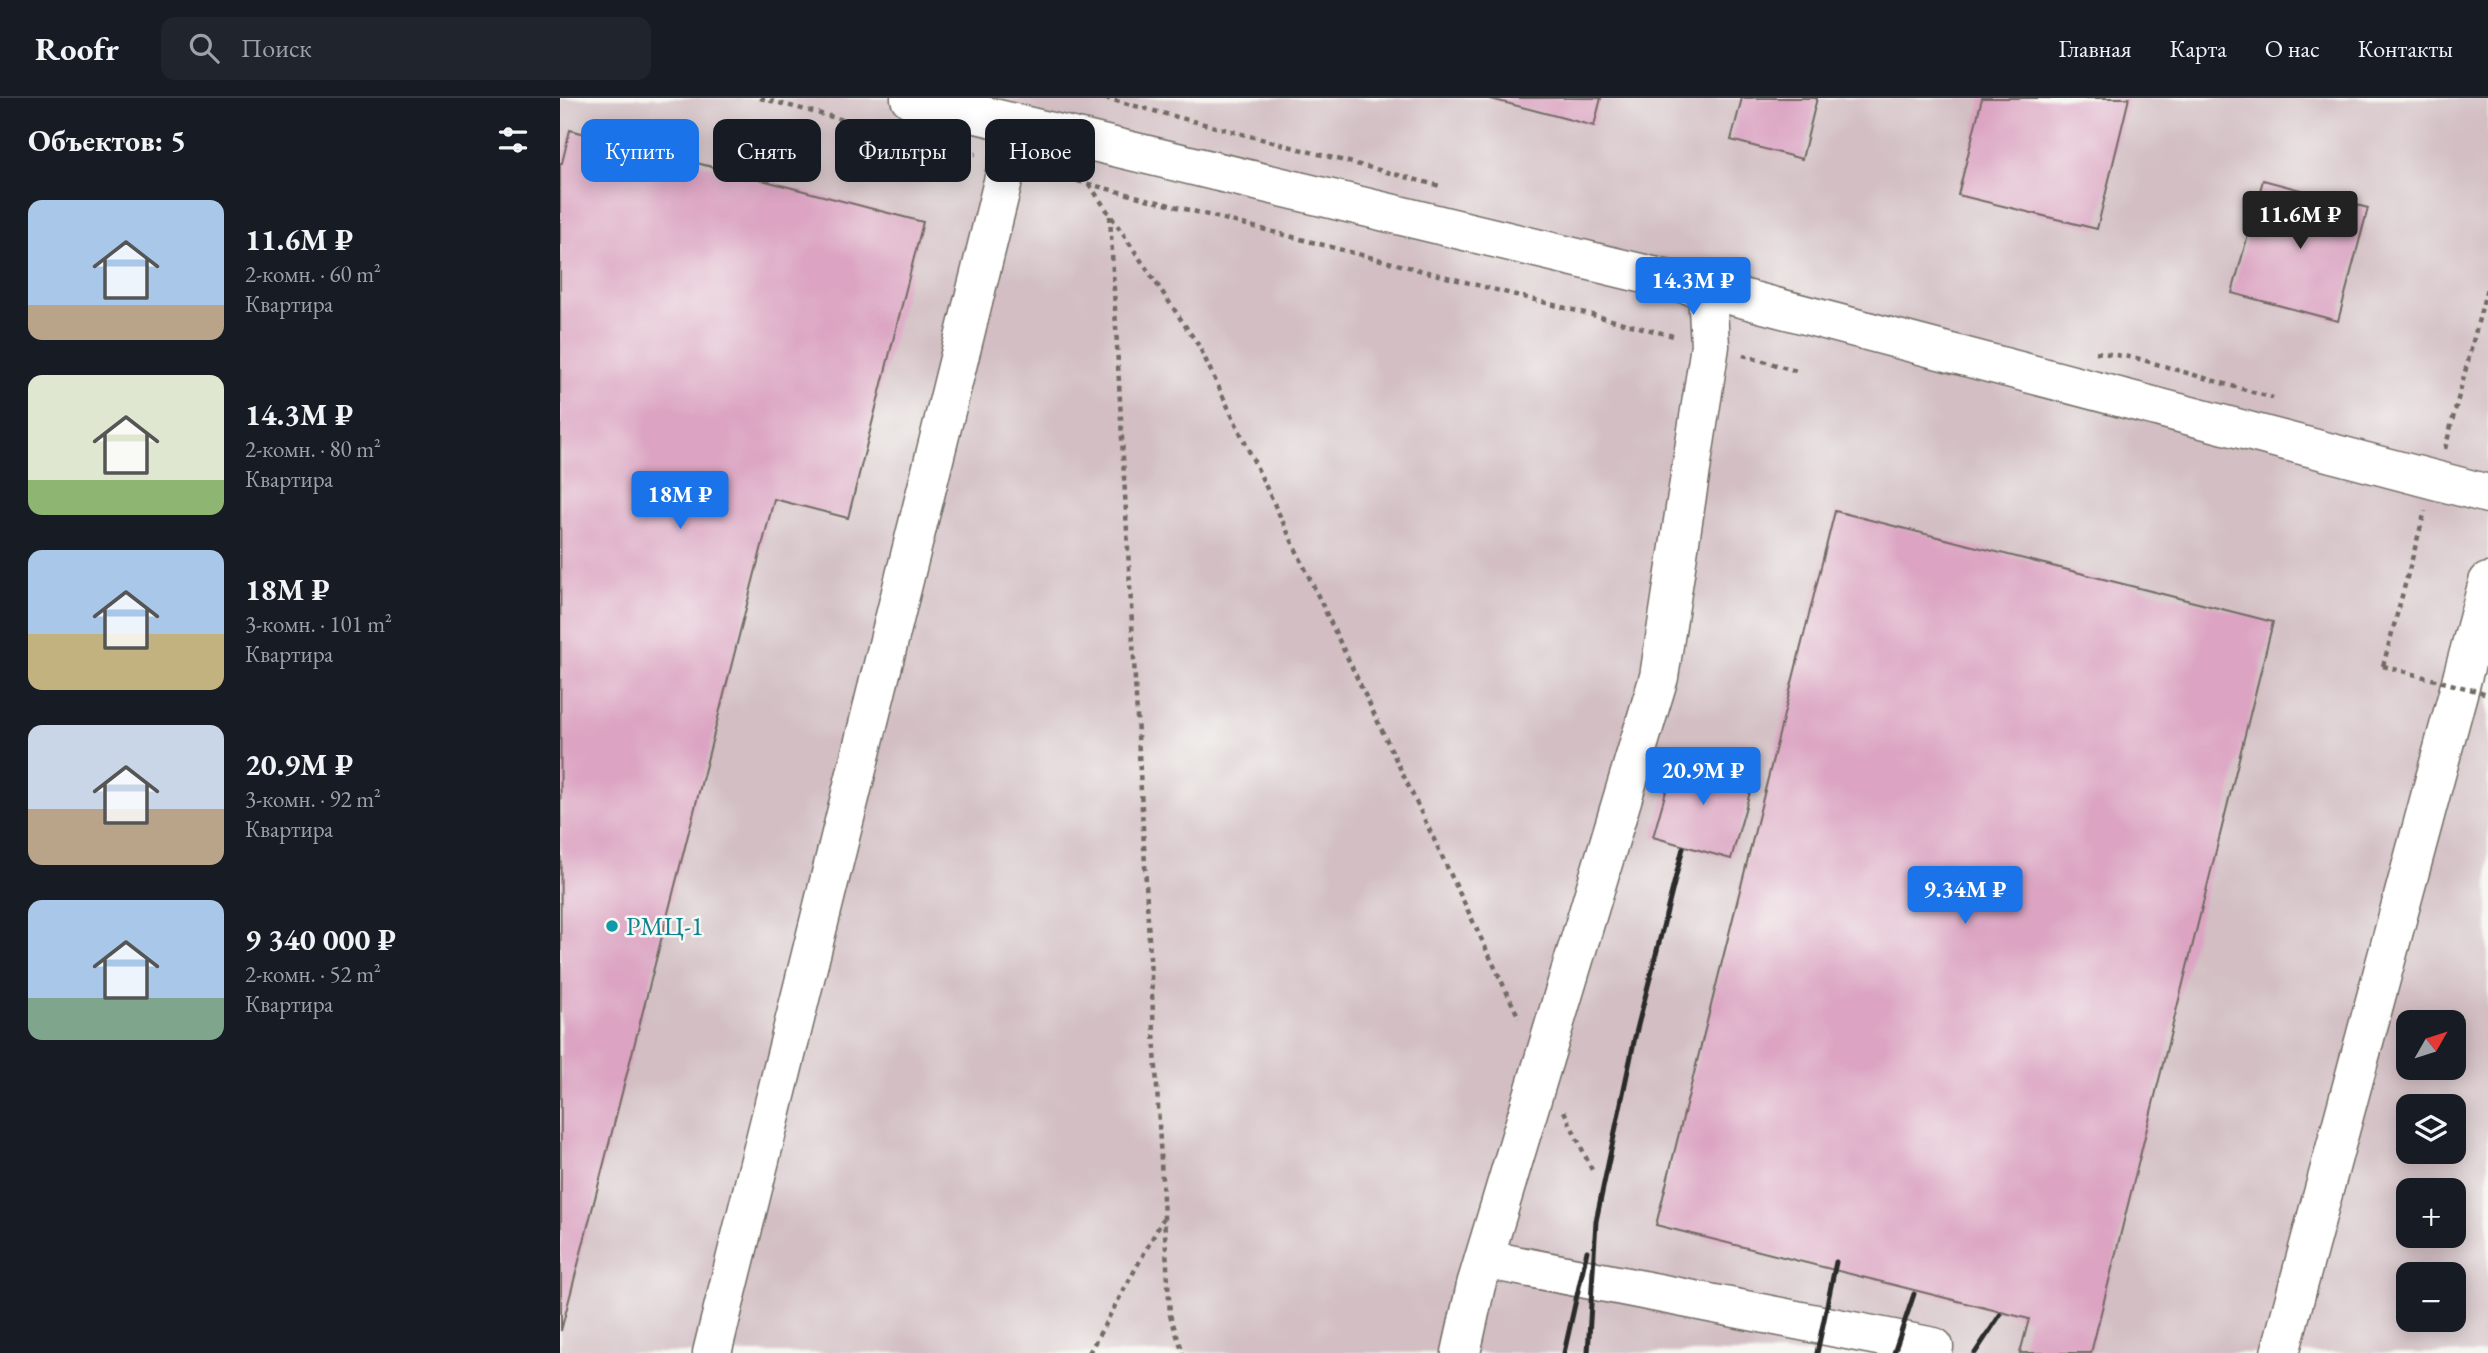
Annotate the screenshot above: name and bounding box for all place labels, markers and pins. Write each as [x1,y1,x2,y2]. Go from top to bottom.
pin: 11.6M ₽ [2235,192,2365,251]
pin: 14.3M ₽ [1628,258,1758,317]
pin: 18M ₽ [631,472,729,531]
pin: 20.9M ₽ [1638,748,1768,807]
pin: 9.34M ₽ [1900,866,2030,926]
place label: РМЦ-1 [626,909,704,943]
marker: РМЦ-1 [604,918,620,934]

